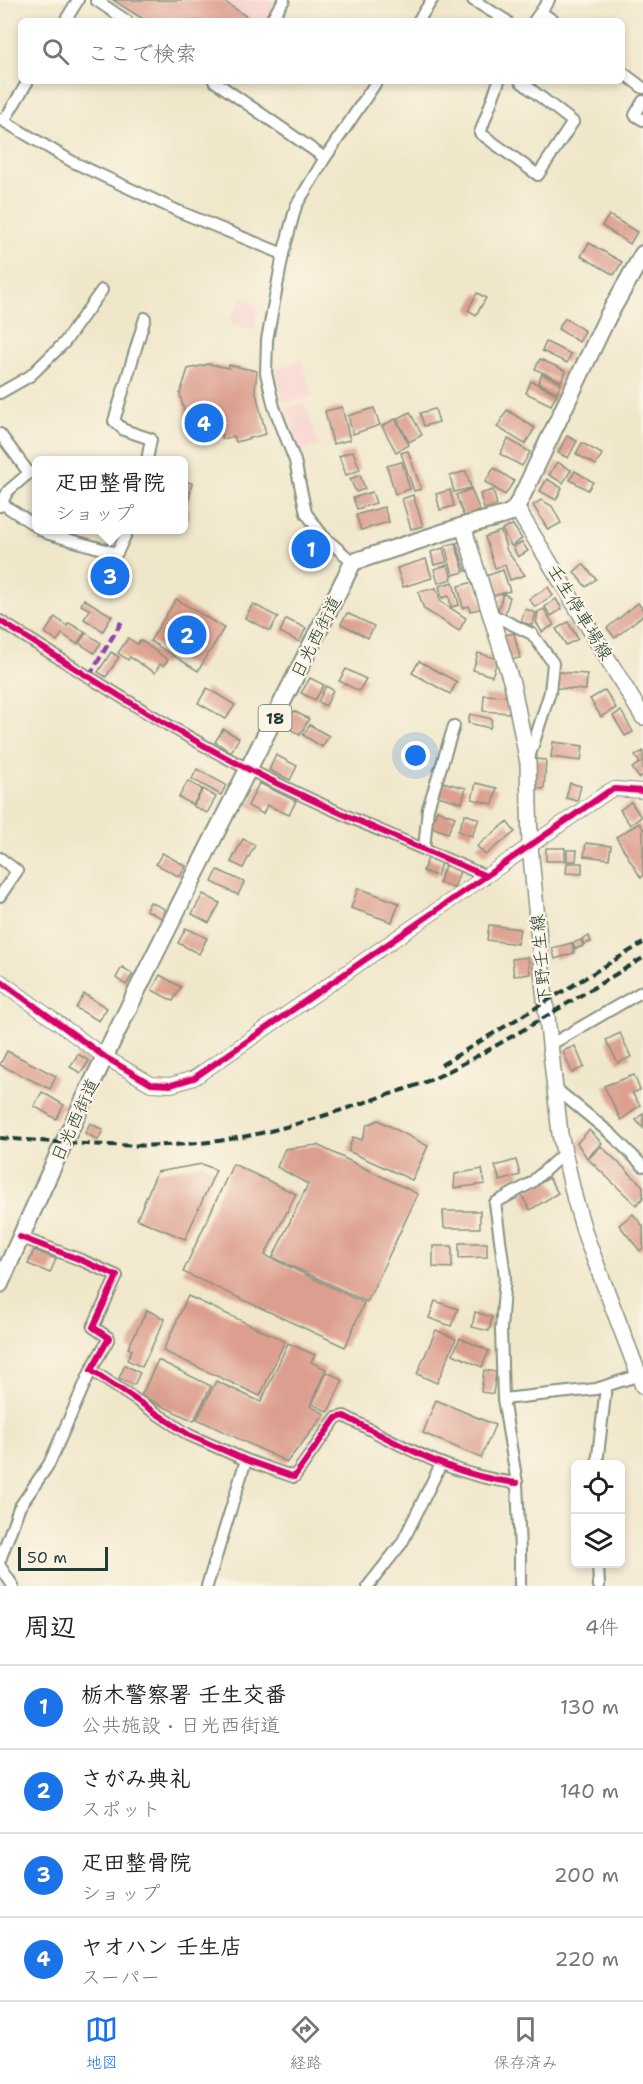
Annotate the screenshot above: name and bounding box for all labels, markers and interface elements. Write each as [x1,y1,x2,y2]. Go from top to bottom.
search box [18,18,625,84]
icon: search [39,35,72,68]
text: ここで検索 [87,39,197,68]
pin: 4 [184,400,224,446]
popup [32,456,188,534]
text: 疋田整骨院 [55,468,165,497]
text: ショップ [55,500,134,526]
pin: 1 [292,526,330,572]
pin: 3 [90,554,130,598]
street label: 壬生停車場線 [542,560,618,664]
street label: 日光西街道 [285,591,347,683]
pin: 2 [168,612,207,658]
road number: 18 [258,705,292,731]
your location [401,741,430,770]
street label: 下野壬生線 [525,913,557,1005]
street label: 日光西街道 [45,1074,105,1166]
map controls [571,1460,625,1568]
button: locate [571,1460,625,1514]
button: layers [571,1514,625,1568]
scale bar [18,1544,108,1572]
text: 50 m [27,1547,67,1568]
text: 周辺 [24,1609,76,1644]
text: 4件 [585,1614,619,1640]
text: 栃木警察署 壬生交番 [81,1680,287,1709]
text: 1 [39,1694,48,1720]
text: 130 m [560,1694,619,1720]
text: 公共施設 · 日光西街道 [81,1712,280,1738]
text: さがみ典礼 [81,1764,191,1793]
text: 2 [37,1778,51,1804]
text: 140 m [560,1778,619,1804]
text: スポット [81,1796,161,1822]
text: 疋田整骨院 [81,1848,191,1877]
text: 3 [37,1862,51,1888]
text: 200 m [554,1862,619,1888]
text: ショップ [81,1880,160,1906]
text: ヤオハン 壬生店 [81,1932,242,1961]
text: 4 [37,1946,51,1972]
text: 220 m [555,1946,619,1972]
text: スーパー [81,1964,160,1990]
tab: 地図 [85,2013,118,2073]
tab: 経路 [289,2013,322,2073]
tab: 保存済み [493,2013,557,2073]

